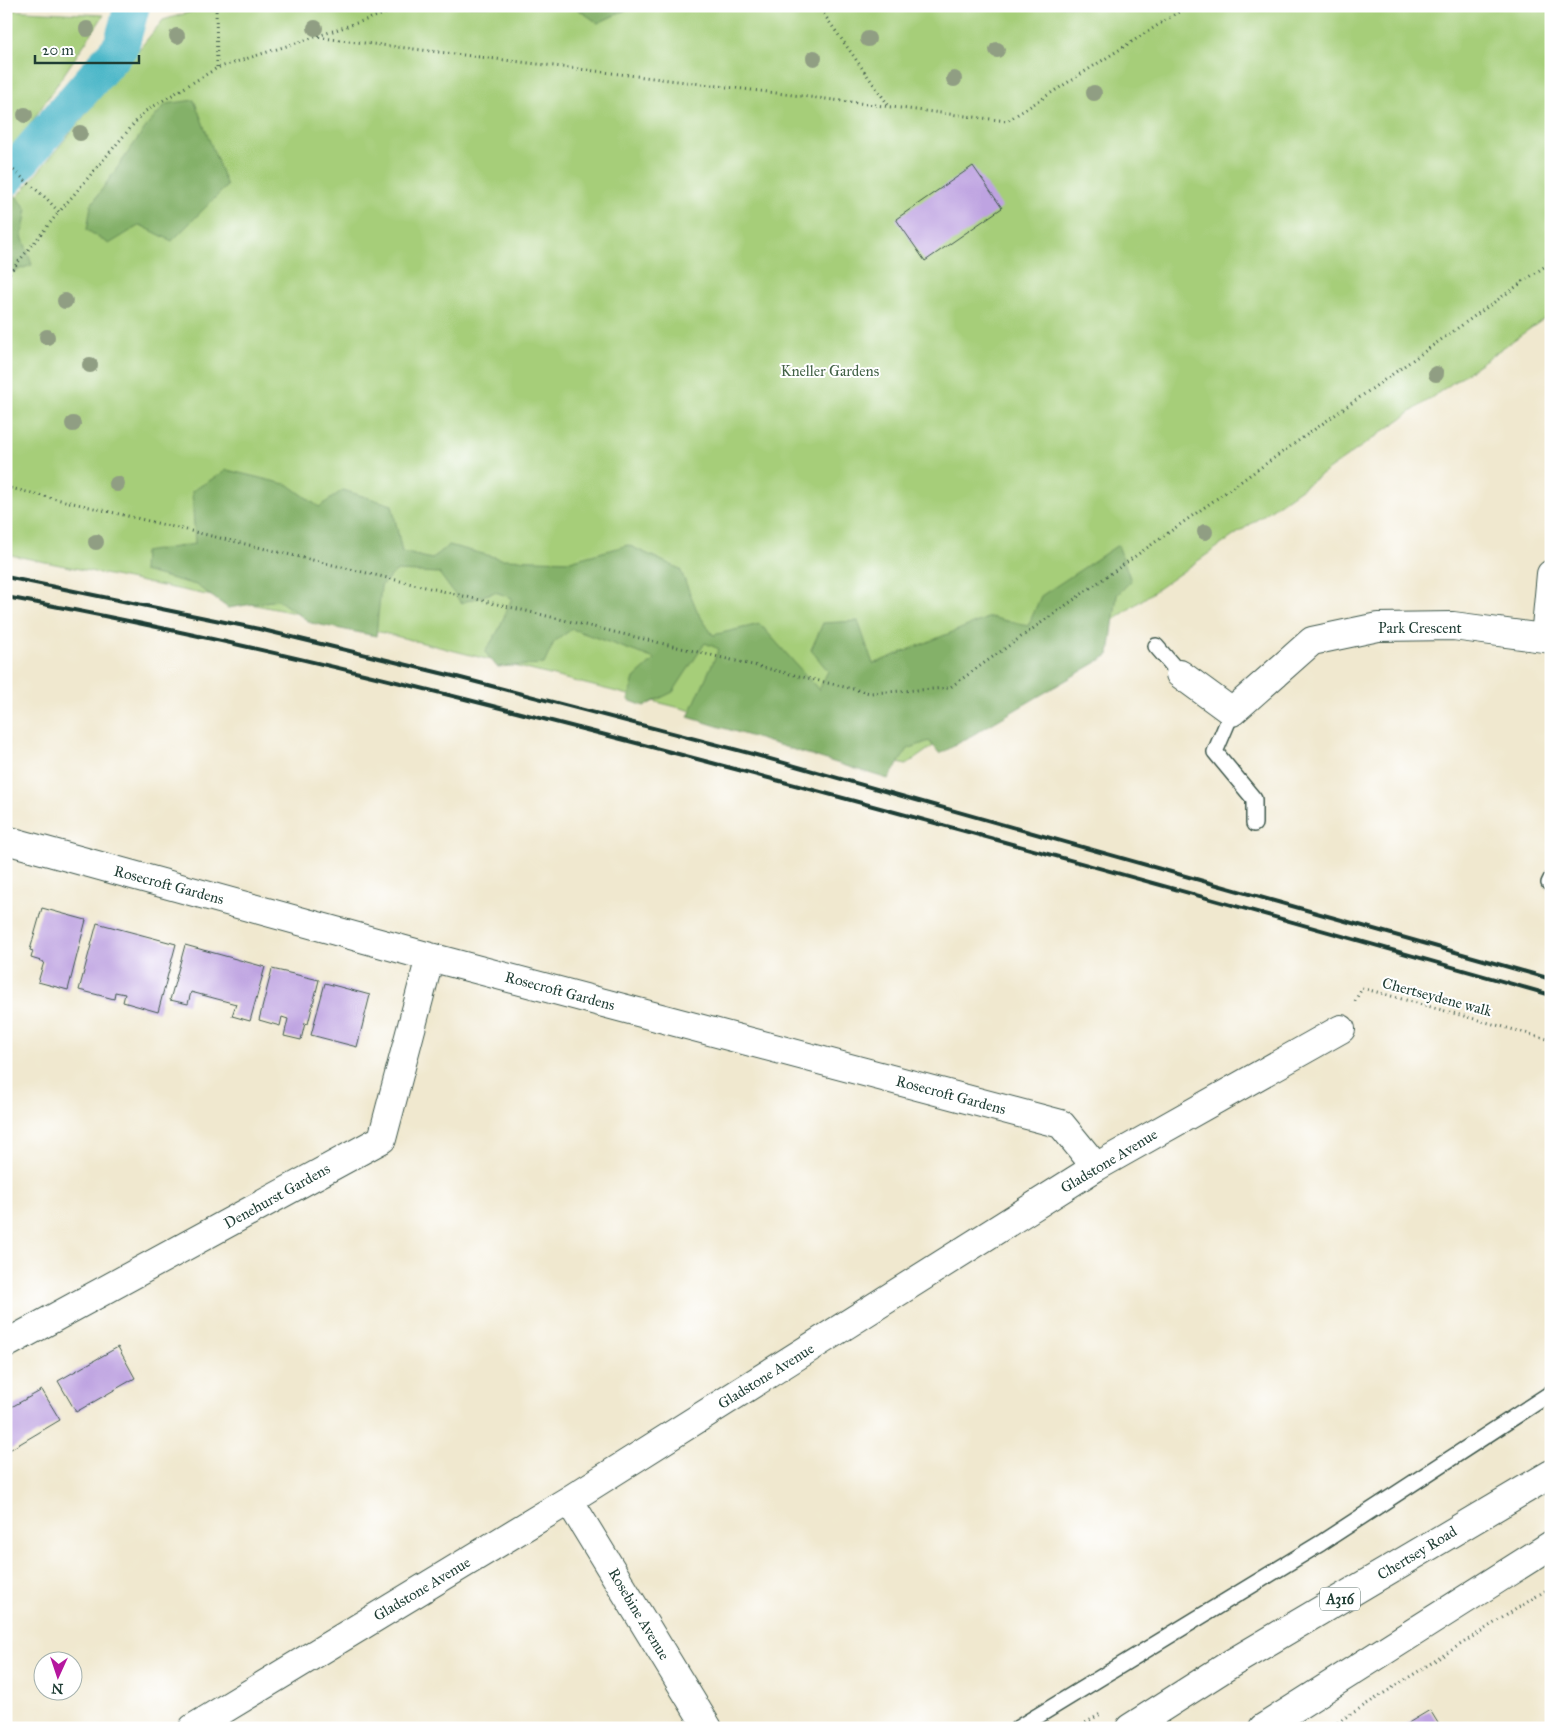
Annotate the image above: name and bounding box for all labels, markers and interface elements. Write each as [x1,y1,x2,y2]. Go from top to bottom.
scale bar [35,32,139,64]
text: 20 m [42,41,74,59]
park label: Kneller Gardens [781,362,879,380]
street label: Park Crescent [1378,619,1463,637]
street label: Rosecroft Gardens [112,862,226,908]
street label: Rosecroft Gardens [503,968,617,1014]
street label: Chertseydene walk [1380,974,1494,1020]
street label: Rosecroft Gardens [894,1072,1008,1118]
street label: Gladstone Avenue [1057,1125,1161,1197]
street label: Denehurst Gardens [221,1159,333,1233]
street label: Gladstone Avenue [715,1339,817,1413]
street label: Chertsey Road [1374,1522,1460,1584]
street label: Gladstone Avenue [370,1553,474,1625]
street label: Rosebine Avenue [605,1565,673,1663]
road number: A316 [1320,1588,1360,1610]
north arrow [32,1652,82,1702]
text: N [51,1680,64,1697]

